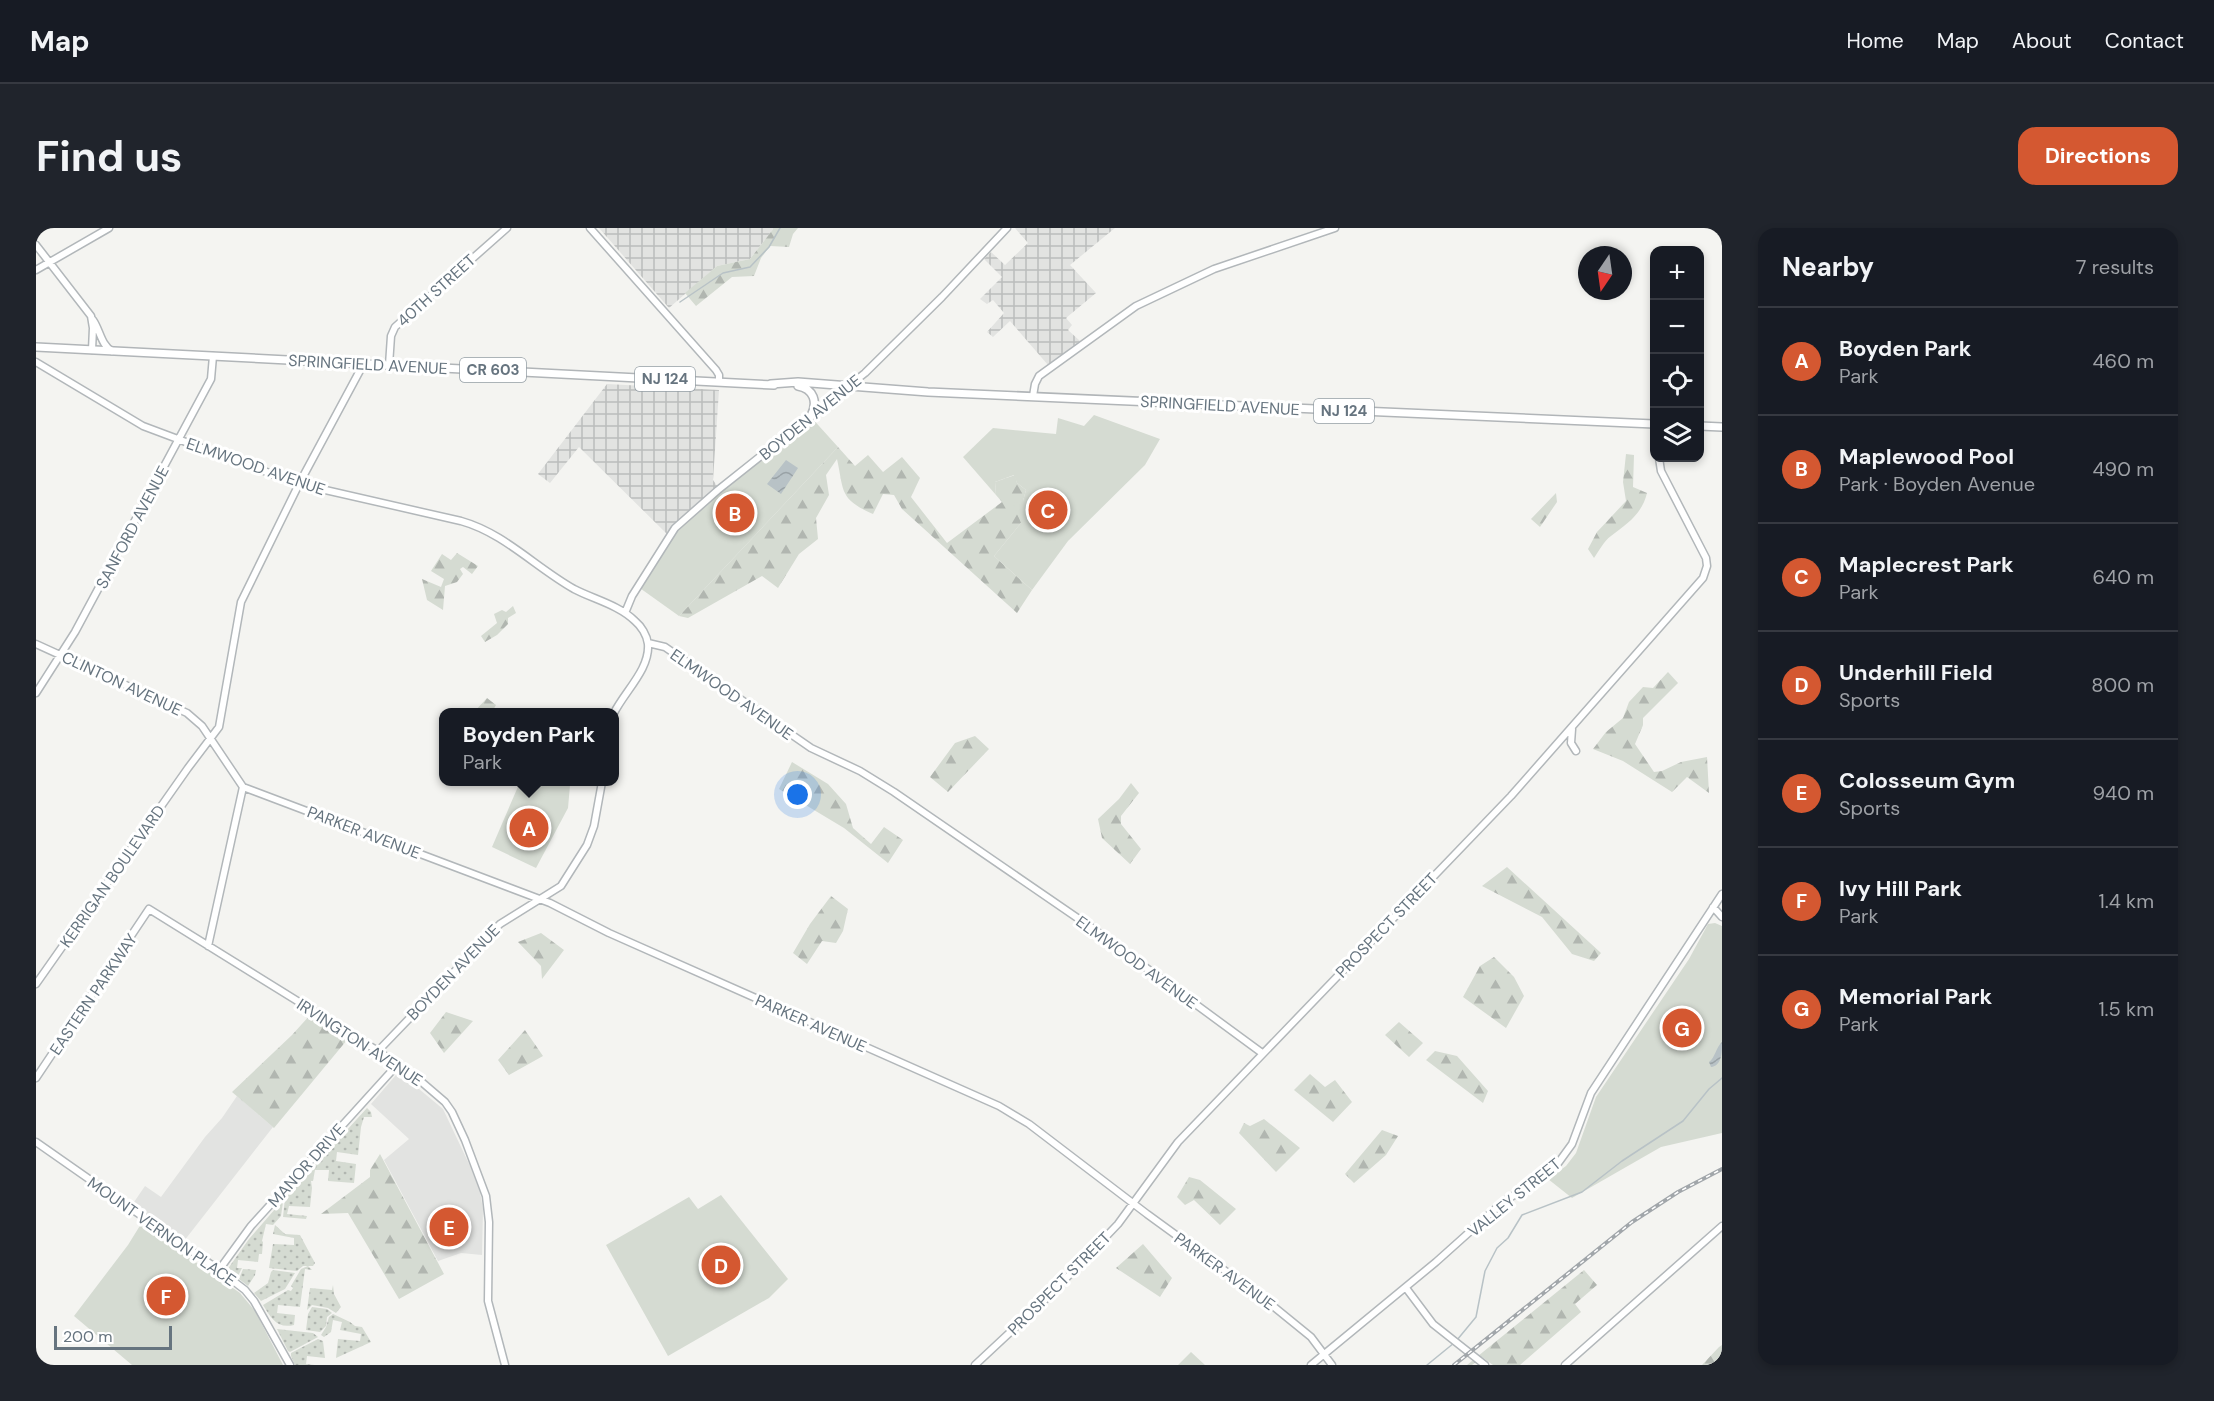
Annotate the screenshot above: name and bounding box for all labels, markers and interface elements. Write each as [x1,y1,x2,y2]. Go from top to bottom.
text: Map [30,23,90,60]
text: Home [1846,27,1904,55]
text: Map [1937,27,1979,55]
text: About [2012,27,2072,55]
text: Contact [2105,27,2184,55]
button: Directions [2018,127,2178,185]
text: Find us [36,129,182,184]
north arrow [1578,246,1632,300]
map controls [1650,246,1704,462]
button: + [1650,246,1704,300]
street label: 40TH STREET [393,250,480,331]
text: Nearby [1782,250,1874,284]
text: 7 results [2076,254,2154,280]
button: − [1650,300,1704,354]
text: Boyden Park [1839,334,1972,363]
text: A [1794,348,1809,374]
text: 460 m [2092,348,2154,374]
street label: SPRINGFIELD AVENUE [288,350,448,379]
button: locate [1650,354,1704,408]
road number: CR 603 [460,358,526,382]
text: Park [1839,363,1879,389]
road number: NJ 124 [635,367,695,391]
street label: BOYDEN AVENUE [755,370,866,465]
street label: SPRINGFIELD AVENUE [1140,391,1300,420]
road number: NJ 124 [1314,399,1374,423]
button: layers [1650,408,1704,462]
street label: ELMWOOD AVENUE [184,433,328,500]
text: Maplewood Pool [1839,442,2014,471]
text: B [1795,456,1808,482]
text: 490 m [2092,456,2154,482]
street label: SANFORD AVENUE [91,462,174,592]
text: Park · Boyden Avenue [1839,471,2035,497]
pin: C [1028,488,1068,532]
pin: B [716,490,754,536]
text: Maplecrest Park [1839,550,2014,579]
text: C [1794,564,1809,590]
text: 640 m [2092,564,2154,590]
text: Park [1839,579,1879,605]
street label: ELMWOOD AVENUE [666,644,797,745]
street label: CLINTON AVENUE [58,646,185,720]
text: Underhill Field [1839,658,1993,687]
text: D [1794,672,1809,698]
text: 800 m [2091,672,2154,698]
text: Sports [1839,687,1900,713]
popup [439,708,619,786]
text: Boyden Park [463,720,595,749]
text: Park [463,749,502,775]
text: Colosseum Gym [1839,766,2015,795]
your location [783,780,812,809]
text: E [1796,780,1807,806]
text: 940 m [2092,780,2154,806]
text: Sports [1839,795,1900,821]
street label: KERRIGAN BOULEVARD [55,801,170,952]
street label: PARKER AVENUE [304,801,423,864]
pin: A [510,806,548,850]
street label: PROSPECT STREET [1331,868,1442,982]
text: Ivy Hill Park [1839,874,1962,903]
text: F [1796,888,1807,914]
text: 1.4 km [2098,888,2154,914]
text: Park [1839,903,1879,929]
street label: ELMWOOD AVENUE [1072,911,1202,1014]
street label: BOYDEN AVENUE [402,920,504,1025]
street label: EASTERN PARKWAY [45,930,142,1059]
text: Memorial Park [1839,982,1992,1011]
street label: PARKER AVENUE [752,990,870,1057]
street label: IRVINGTON AVENUE [293,994,427,1091]
text: G [1794,996,1809,1022]
text: 1.5 km [2098,996,2154,1022]
pin: G [1662,1006,1702,1050]
text: Park [1839,1011,1879,1037]
street label: MANOR DRIVE [263,1119,349,1211]
street label: VALLEY STREET [1464,1153,1565,1241]
street label: MOUNT VERNON PLACE [83,1172,240,1291]
pin: E [430,1204,468,1250]
street label: PROSPECT STREET [1003,1227,1115,1339]
street label: PARKER AVENUE [1170,1228,1279,1315]
pin: D [702,1242,740,1288]
pin: F [146,1274,186,1318]
scale bar [54,1323,172,1350]
text: 200 m [63,1326,112,1347]

